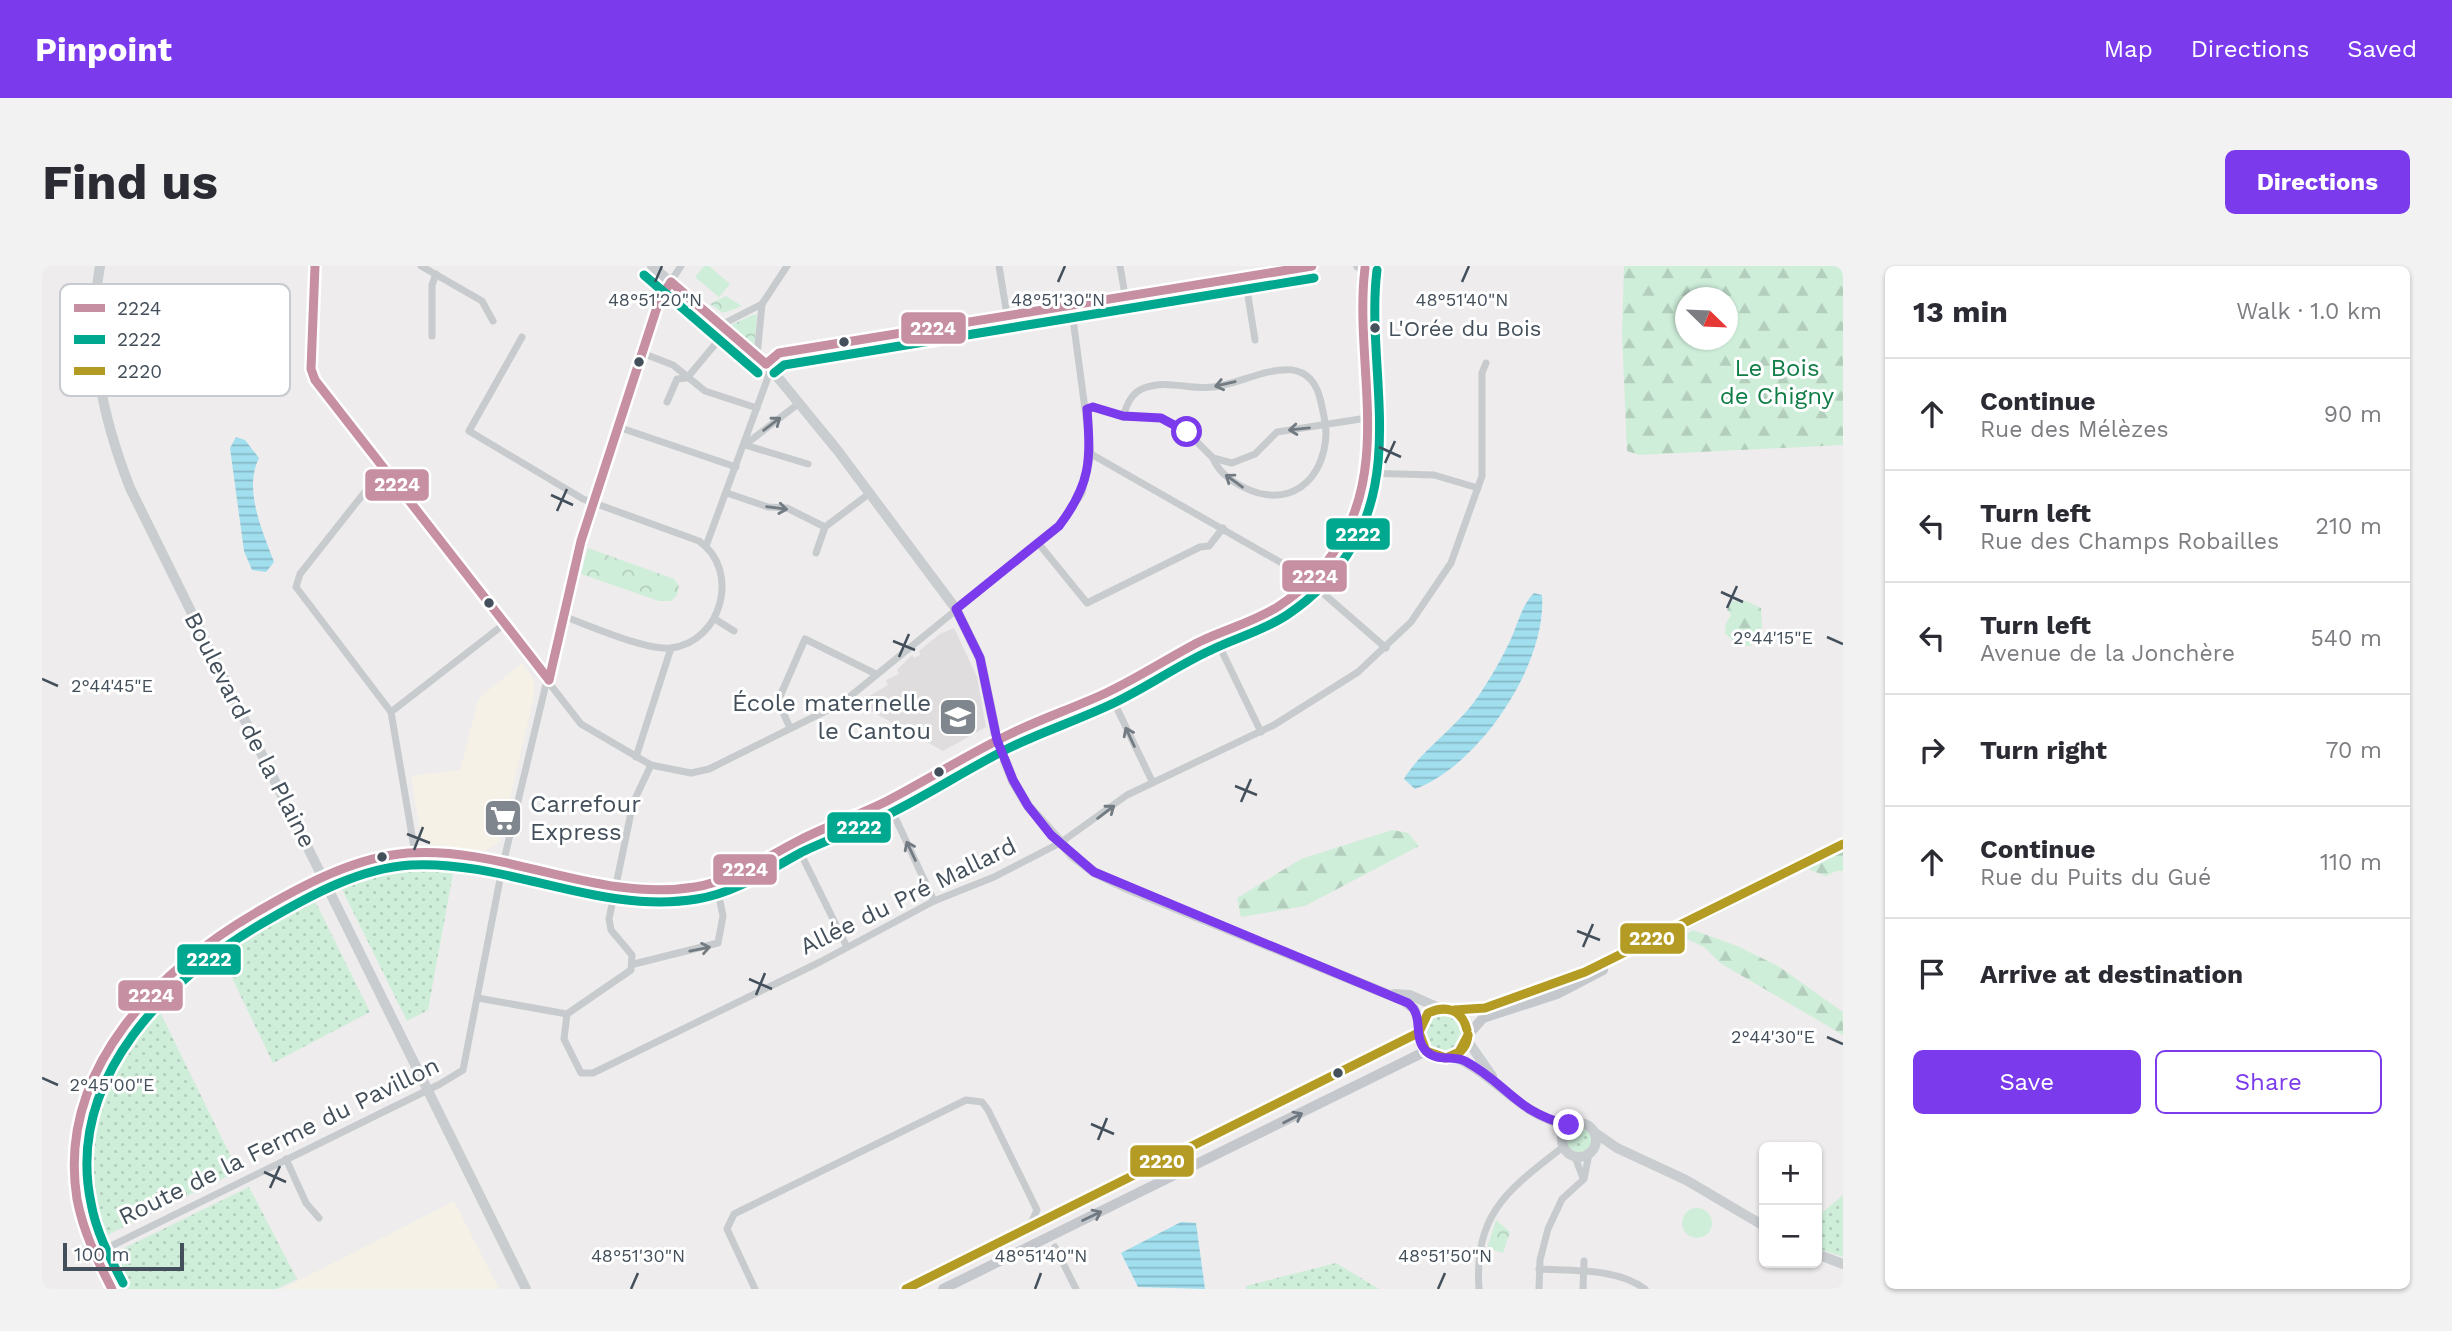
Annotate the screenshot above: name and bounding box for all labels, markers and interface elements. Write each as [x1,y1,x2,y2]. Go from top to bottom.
text: Pinpoint [35,30,172,69]
text: Map [2104,35,2153,63]
text: Directions [2191,35,2309,63]
text: Saved [2347,35,2417,63]
button: Directions [2225,150,2410,214]
text: Find us [42,153,218,211]
legend [60,284,290,396]
north arrow [1675,287,1738,350]
text: 48°51'20"N [608,289,702,310]
text: 48°51'30"N [1011,289,1105,310]
text: 48°51'40"N [1415,289,1509,310]
text: 13 min [1913,294,2008,329]
text: 2224 [117,297,161,320]
text: Walk · 1.0 km [2236,298,2382,325]
line badge: 2224 [900,311,967,345]
place label: L'Orée du Bois [1388,316,1541,341]
text: 2224 [910,317,956,340]
marker: L'Orée du Bois [1368,321,1382,335]
text: 2222 [117,328,161,351]
unlabelled marker [837,335,851,349]
park label: Le Bois de Chigny [1720,354,1835,410]
unlabelled marker [632,355,646,369]
text: 2220 [117,360,162,383]
one-way arrow [1214,378,1237,392]
text: Continue [1980,386,2096,416]
icon: ahead [1913,395,1951,433]
text: 90 m [2324,401,2382,428]
route start [1171,416,1202,447]
text: Rue des Mélèzes [1980,416,2169,443]
one-way arrow [762,417,780,432]
one-way arrow [1289,423,1311,436]
line badge: 2224 [364,468,430,502]
text: 2224 [374,473,420,496]
one-way arrow [1225,473,1244,488]
text: Turn left [1980,498,2091,528]
one-way arrow [765,501,788,514]
icon: left [1913,507,1951,545]
text: 210 m [2316,513,2382,540]
line badge: 2222 [1325,517,1391,551]
text: 2222 [1335,523,1381,546]
text: Rue des Champs Robailles [1980,528,2279,555]
line badge: 2224 [1281,559,1348,593]
text: 2224 [1292,565,1338,588]
unlabelled marker [482,596,496,610]
street label: Boulevard de la Plaine [178,608,322,852]
text: Turn left [1980,610,2091,640]
icon: left [1913,619,1951,657]
text: 540 m [2310,625,2382,652]
text: 2°44'15"E [1733,627,1813,648]
text: Avenue de la Jonchère [1980,640,2235,667]
text: 2°44'45"E [71,675,153,696]
place label: École maternelle le Cantou [732,689,931,745]
school or university icon: École maternelle le Cantou [937,696,979,738]
one-way arrow [1123,726,1136,747]
icon: right [1913,731,1951,769]
text: Turn right [1980,735,2107,765]
text: 70 m [2325,737,2382,764]
unlabelled marker [932,765,946,779]
place label: Carrefour Express [530,790,641,846]
supermarket icon: Carrefour Express [482,797,524,839]
one-way arrow [1096,804,1114,819]
line badge: 2222 [826,811,892,844]
text: 2222 [836,816,882,839]
street label: Allée du Pré Mallard [795,831,1021,961]
text: Continue [1980,834,2096,864]
one-way arrow [903,841,917,862]
icon: ahead [1913,843,1951,881]
text: 110 m [2320,849,2382,876]
unlabelled marker [375,850,389,864]
line badge: 2224 [712,853,778,886]
text: 2224 [722,858,768,881]
text: Rue du Puits du Gué [1980,864,2211,891]
line badge: 2220 [1619,922,1686,955]
text: 2220 [1629,927,1675,950]
one-way arrow [688,942,711,956]
line badge: 2222 [176,943,242,976]
text: 2222 [186,948,232,971]
icon: arrive [1913,955,1951,993]
text: Arrive at destination [1980,959,2243,989]
line badge: 2224 [117,979,184,1012]
text: 2224 [128,984,174,1007]
text: 2°44'30"E [1731,1026,1815,1047]
button: Save [1913,1050,2141,1114]
button: Share [2155,1050,2382,1114]
street label: Route de la Ferme du Pavillon [114,1051,444,1231]
unlabelled marker [1331,1066,1345,1080]
text: 2°45'00"E [69,1074,155,1095]
route end [1553,1109,1584,1140]
one-way arrow [1282,1110,1303,1124]
map controls [1759,1142,1822,1268]
button: + [1759,1142,1822,1205]
line badge: 2220 [1129,1144,1195,1178]
text: 2220 [1139,1150,1185,1173]
button: − [1759,1205,1822,1268]
one-way arrow [1081,1208,1102,1222]
scale bar [63,1240,184,1272]
text: 100 m [74,1243,130,1266]
text: 48°51'30"N [591,1245,685,1266]
text: 48°51'40"N [994,1245,1088,1266]
text: 48°51'50"N [1398,1245,1492,1266]

